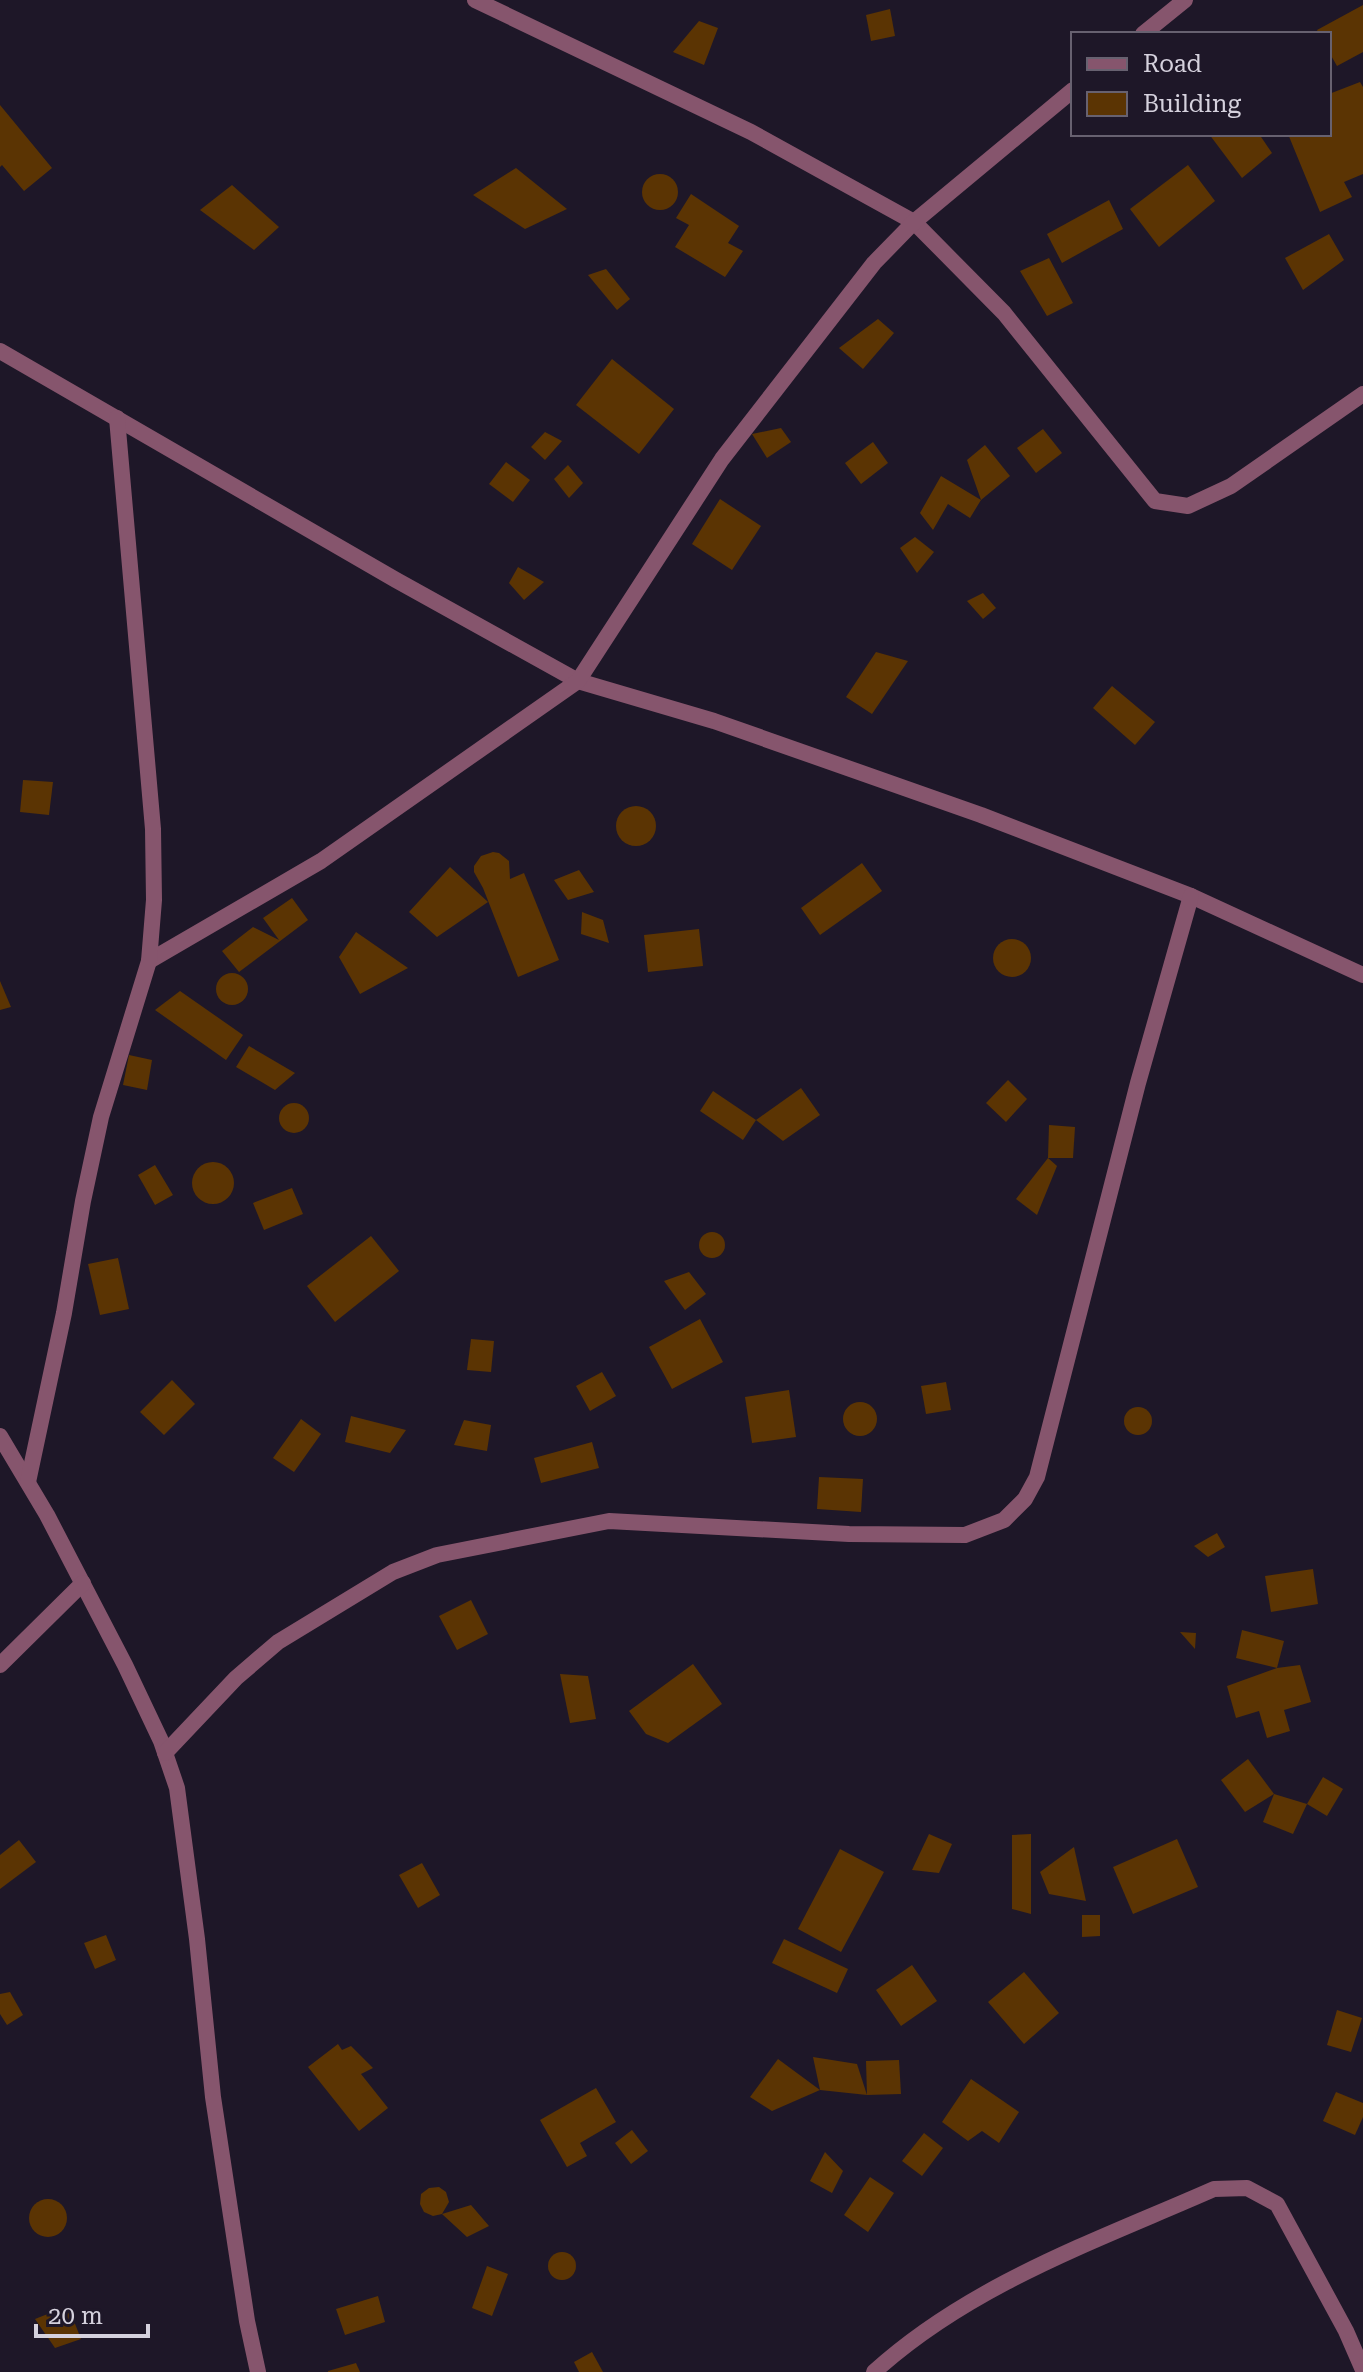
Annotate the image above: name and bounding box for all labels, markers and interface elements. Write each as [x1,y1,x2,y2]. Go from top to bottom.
legend [1071,32,1331,136]
text: Road [1143,50,1202,78]
text: Building [1143,90,1241,118]
scale bar [36,2288,148,2338]
text: 20 m [48,2302,103,2330]

